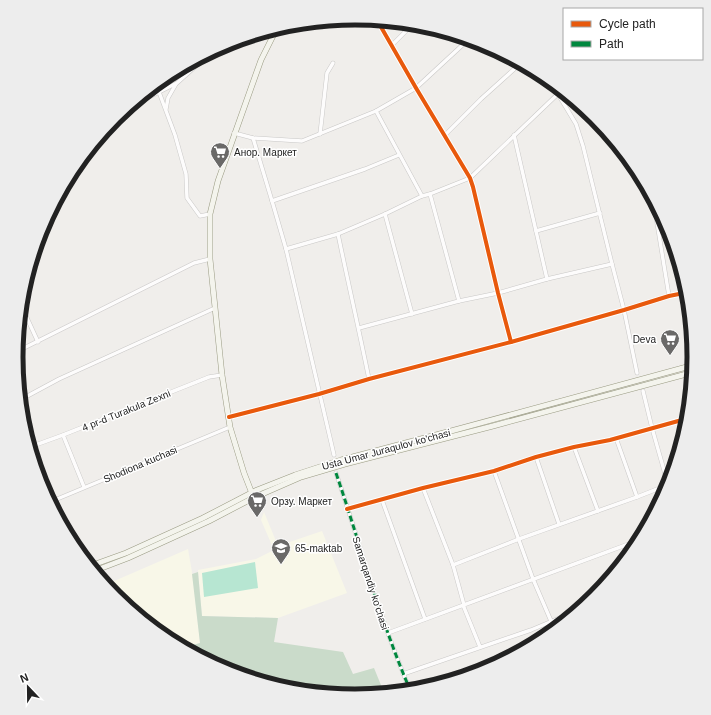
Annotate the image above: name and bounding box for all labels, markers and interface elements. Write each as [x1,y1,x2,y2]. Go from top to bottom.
legend [563,8,703,60]
text: Cycle path [599,17,656,31]
text: Path [599,37,624,51]
supermarket icon: Анор. Маркет [209,141,231,169]
place label: Анор. Маркет [234,147,297,158]
supermarket icon: Deva [659,328,681,356]
place label: Deva [633,334,656,345]
street label: 4 pr-d Turakula Zexni [80,388,172,433]
street label: Usta Umar Juraqulov ko'chasi [321,427,452,472]
street label: Shodiona kuchasi [102,444,179,485]
supermarket icon: Орзу. Маркет [246,490,268,518]
place label: Орзу. Маркет [271,496,333,507]
street label: Samarqandiy ko'chasi [350,535,391,631]
school or university icon: 65-maktab [270,537,292,565]
place label: 65-maktab [295,543,343,554]
north arrow [8,667,48,707]
text: N [18,671,30,685]

